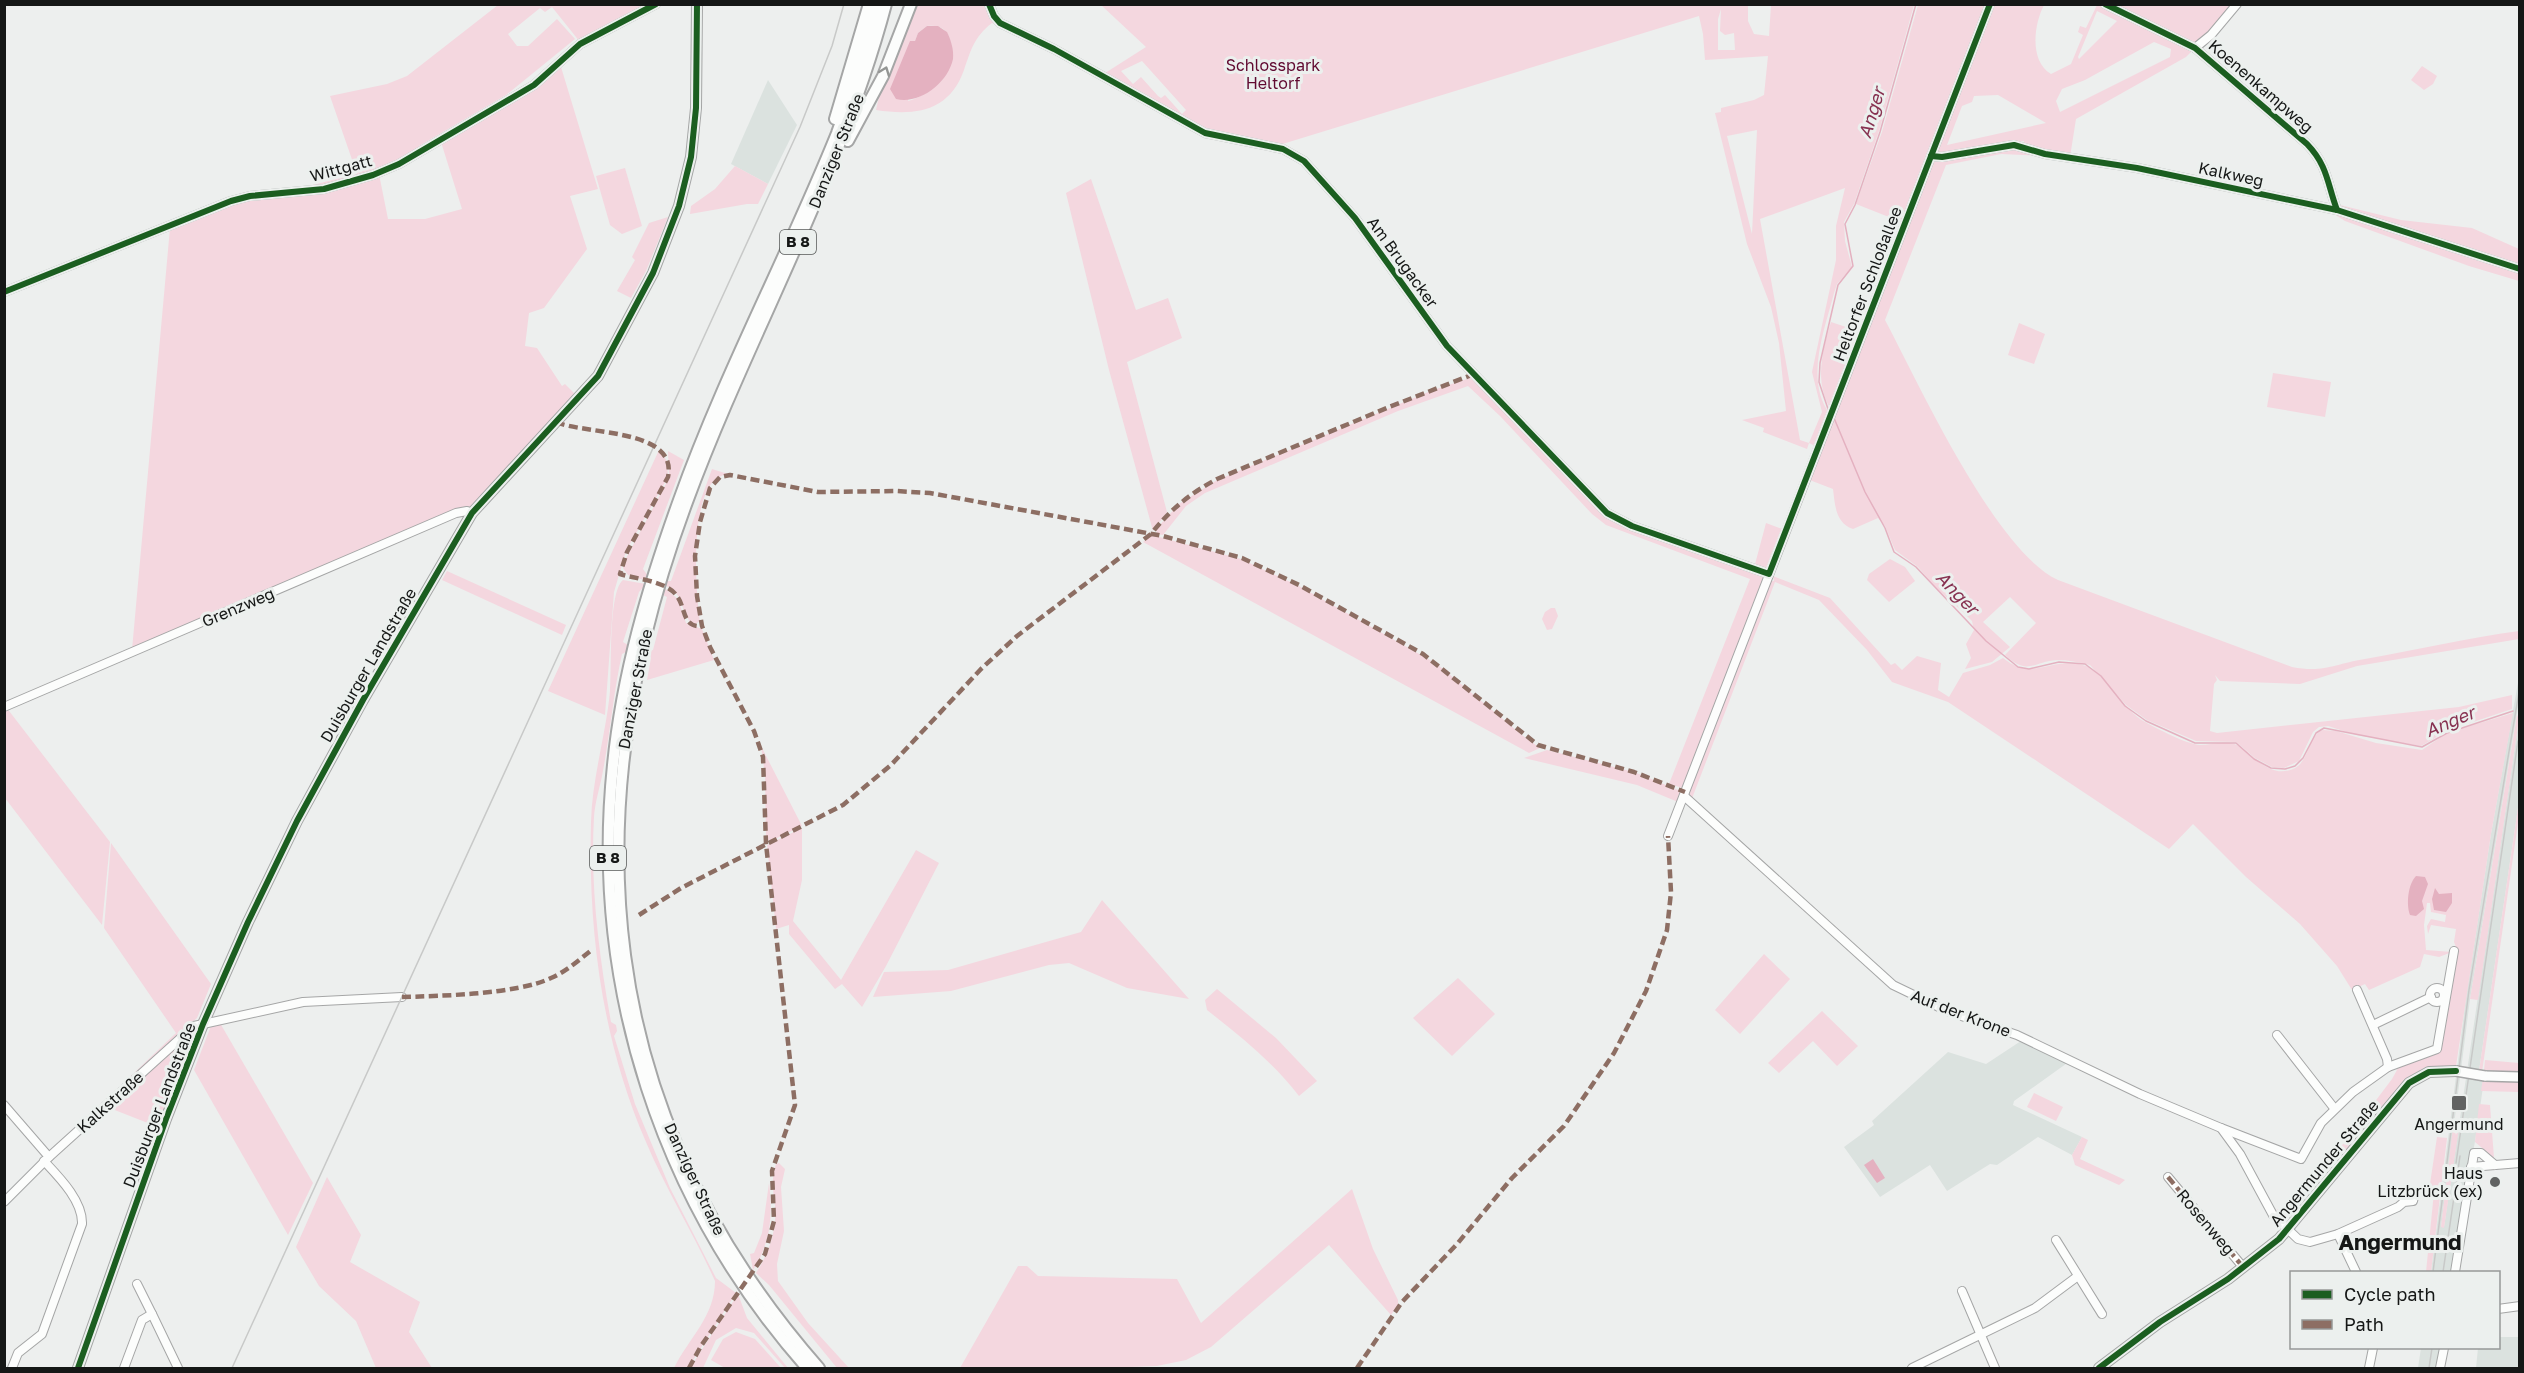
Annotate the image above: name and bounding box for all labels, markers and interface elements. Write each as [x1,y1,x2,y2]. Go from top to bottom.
street label: Koenenkampweg [2205,35,2317,137]
park label: Schlosspark Heltorf [1226,55,1320,93]
one-way arrow [877,66,890,76]
water label: Anger [1853,82,1890,141]
street label: Danziger Straße [804,91,868,211]
street label: Wittgatt [308,150,374,186]
street label: Kalkweg [2197,157,2265,191]
street label: Heltorfer Schloßallee [1828,204,1906,364]
street label: Am Brugacker [1363,213,1443,311]
road number: B 8 [780,230,816,254]
water label: Anger [1932,566,1986,621]
street label: Grenzweg [199,583,277,631]
street label: Duisburger Landstraße [316,584,420,746]
street label: Danziger Straße [614,627,656,751]
water label: Anger [2422,700,2480,741]
road number: B 8 [590,846,626,870]
street label: Auf der Krone [1908,985,2014,1041]
street label: Duisburger Landstraße [118,1020,200,1190]
street label: Kalkstraße [73,1067,147,1137]
marker: Angermund [2450,1094,2468,1112]
street label: Angermunder Straße [2265,1096,2383,1230]
place label: Angermund [2414,1114,2504,1134]
street label: Danziger Straße [660,1120,730,1238]
place label: Haus Litzbrück (ex) [2377,1163,2483,1201]
marker: Haus Litzbrück (ex) [2488,1175,2502,1189]
street label: Rosenweg [2173,1185,2239,1259]
district label: Angermund [2338,1228,2462,1255]
legend [2290,1271,2500,1349]
text: Cycle path [2344,1283,2436,1305]
text: Path [2344,1313,2384,1335]

